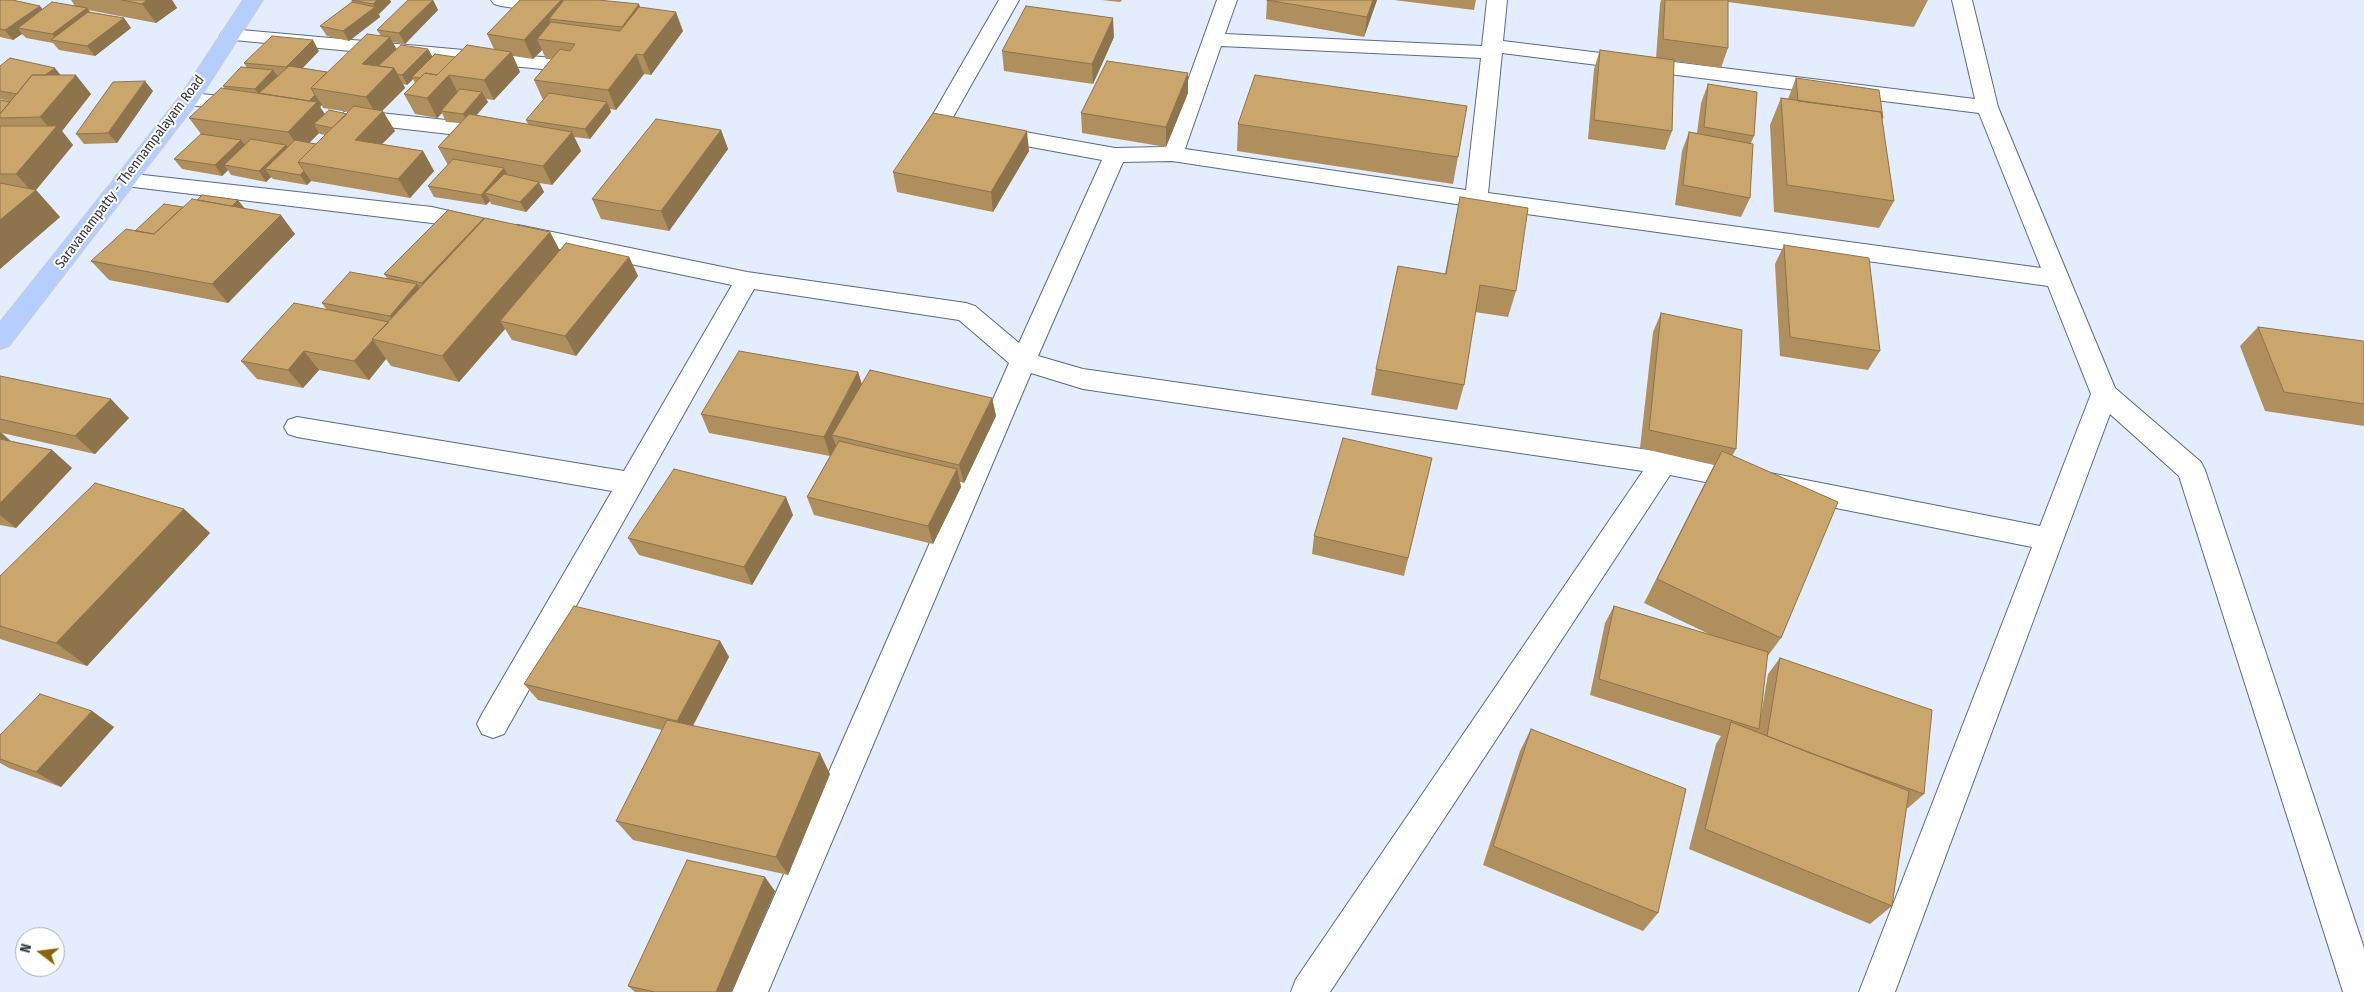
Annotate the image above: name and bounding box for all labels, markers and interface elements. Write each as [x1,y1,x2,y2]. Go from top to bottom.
street label: Saravanampatty - Thennampalayam Road [52,72,208,272]
north arrow [15,927,65,977]
text: N [17,942,35,955]

